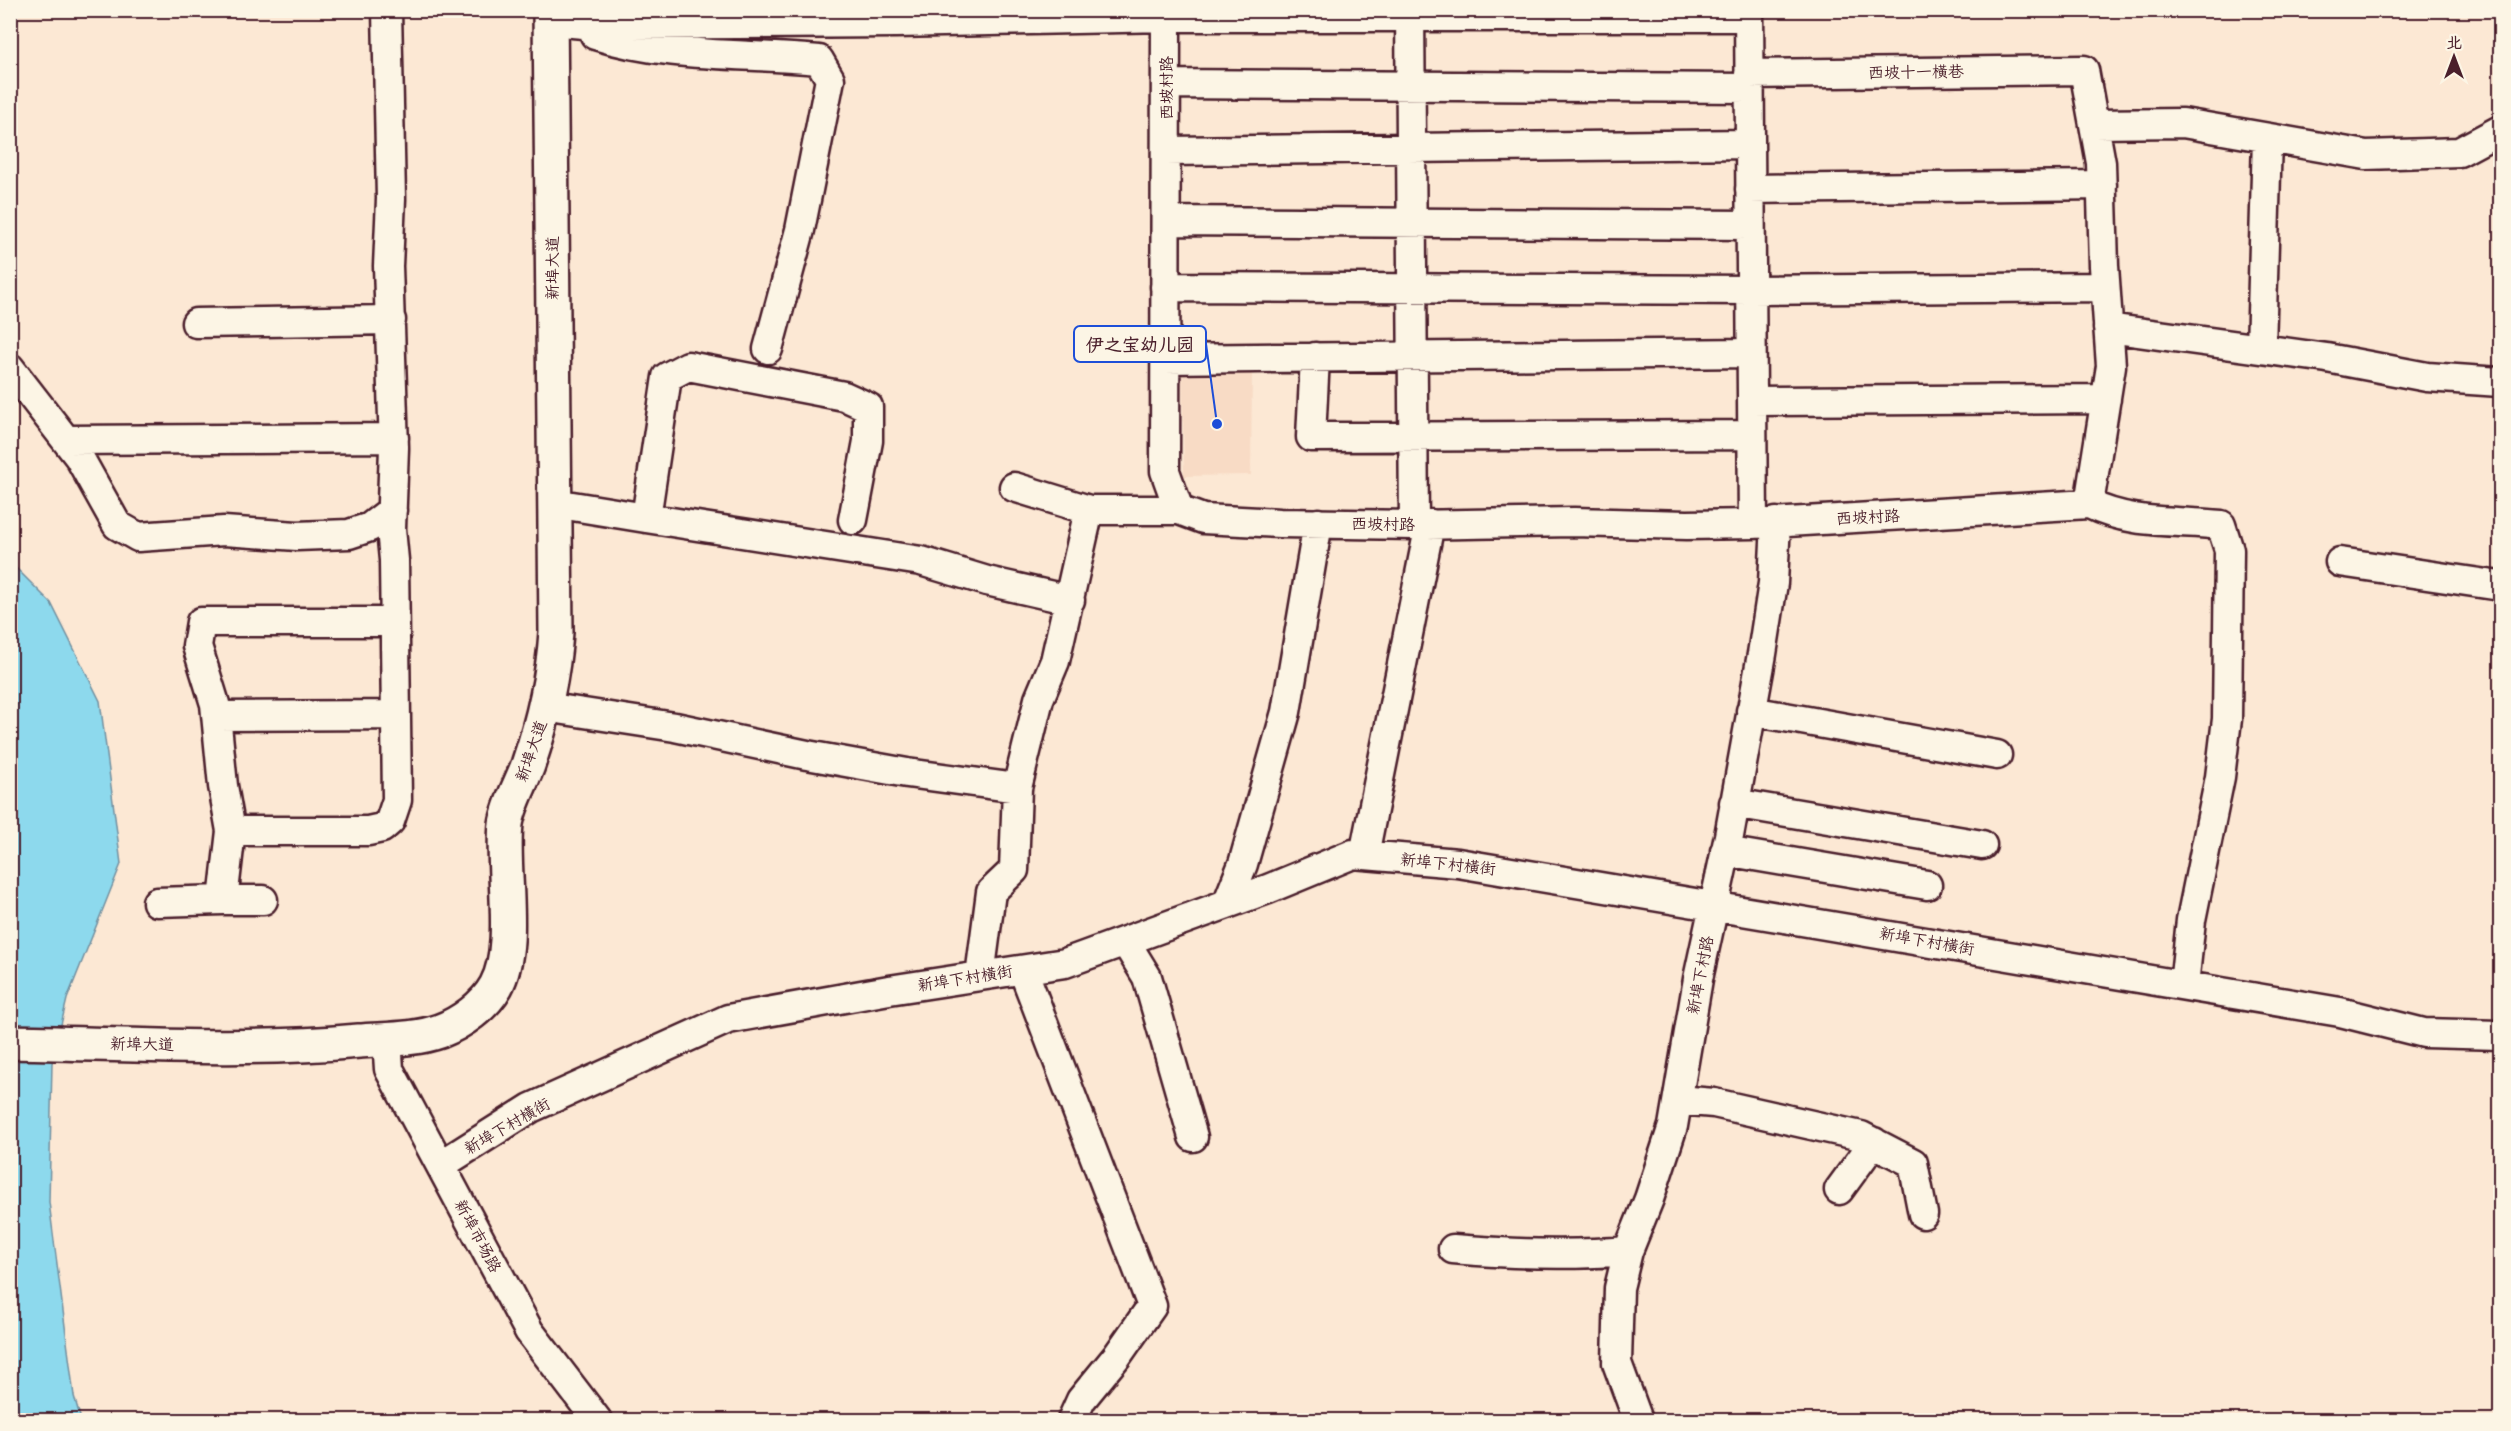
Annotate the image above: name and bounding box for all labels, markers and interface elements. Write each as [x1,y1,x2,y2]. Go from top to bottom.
north arrow [2424,27,2484,87]
text: 北 [2446,32,2462,53]
street label: 西坡村路 [1156,56,1177,120]
street label: 西坡十一横巷 [1868,61,1964,83]
street label: 新埠大道 [542,236,563,300]
callout: 伊之宝幼儿园 [1074,326,1206,362]
text: 伊之宝幼儿园 [1086,333,1194,357]
street label: 西坡村路 [1835,505,1901,529]
street label: 西坡村路 [1351,513,1415,535]
street label: 新埠大道 [511,717,551,785]
street label: 新埠下村横街 [1399,849,1497,879]
street label: 新埠下村横街 [1878,922,1976,960]
street label: 新埠下村路 [1682,934,1718,1016]
street label: 新埠下村横街 [916,960,1014,996]
street label: 新埠大道 [110,1033,174,1055]
street label: 新埠下村横街 [460,1093,554,1159]
street label: 新埠市场路 [450,1196,506,1276]

